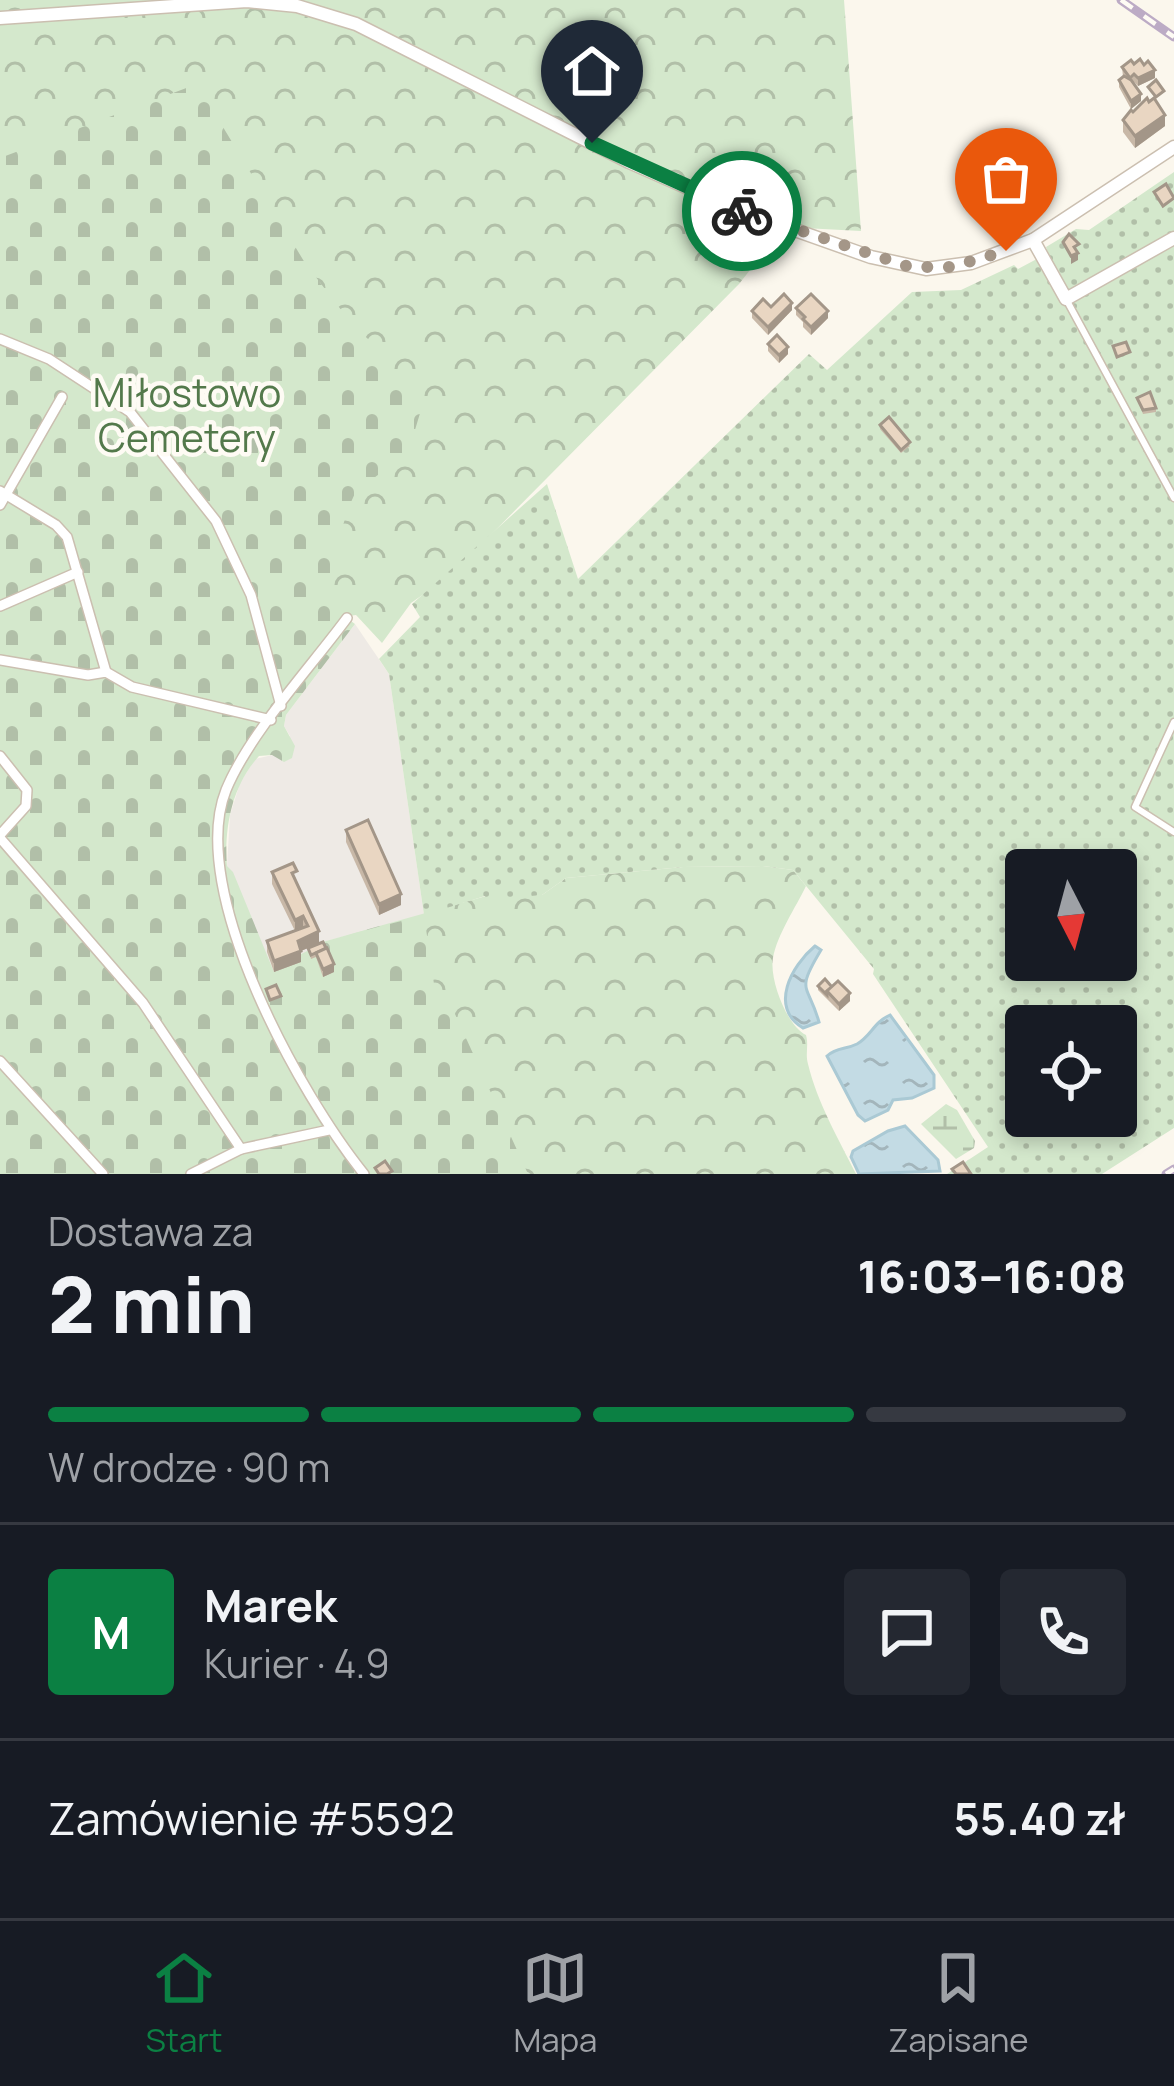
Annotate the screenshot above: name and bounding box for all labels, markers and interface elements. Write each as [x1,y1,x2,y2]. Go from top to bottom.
pin [541,20,643,143]
icon: home [559,38,625,104]
pin [955,128,1057,251]
icon: bag [973,146,1039,212]
courier [682,151,802,271]
icon: bike [709,178,775,244]
park label: Miłostowo Cemetery [93,365,281,464]
north arrow [1005,849,1137,981]
map controls [1005,849,1137,1137]
button: locate [1005,1005,1137,1137]
text: Dostawa za [48,1204,253,1258]
text: 16:03–16:08 [857,1245,1126,1307]
text: 2 min [48,1250,255,1356]
text: W drodze · 90 m [48,1440,330,1494]
button: chat [844,1569,970,1695]
button: phone [1000,1569,1126,1695]
text: Marek [204,1574,337,1636]
text: M [92,1601,130,1663]
text: Kurier · 4.9 [204,1636,390,1690]
text: Zamówienie #5592 [48,1787,455,1849]
text: 55.40 zł [953,1787,1126,1849]
tab: Start [145,1945,222,2062]
tab: Mapa [513,1945,597,2062]
tab: Zapisane [888,1945,1029,2062]

